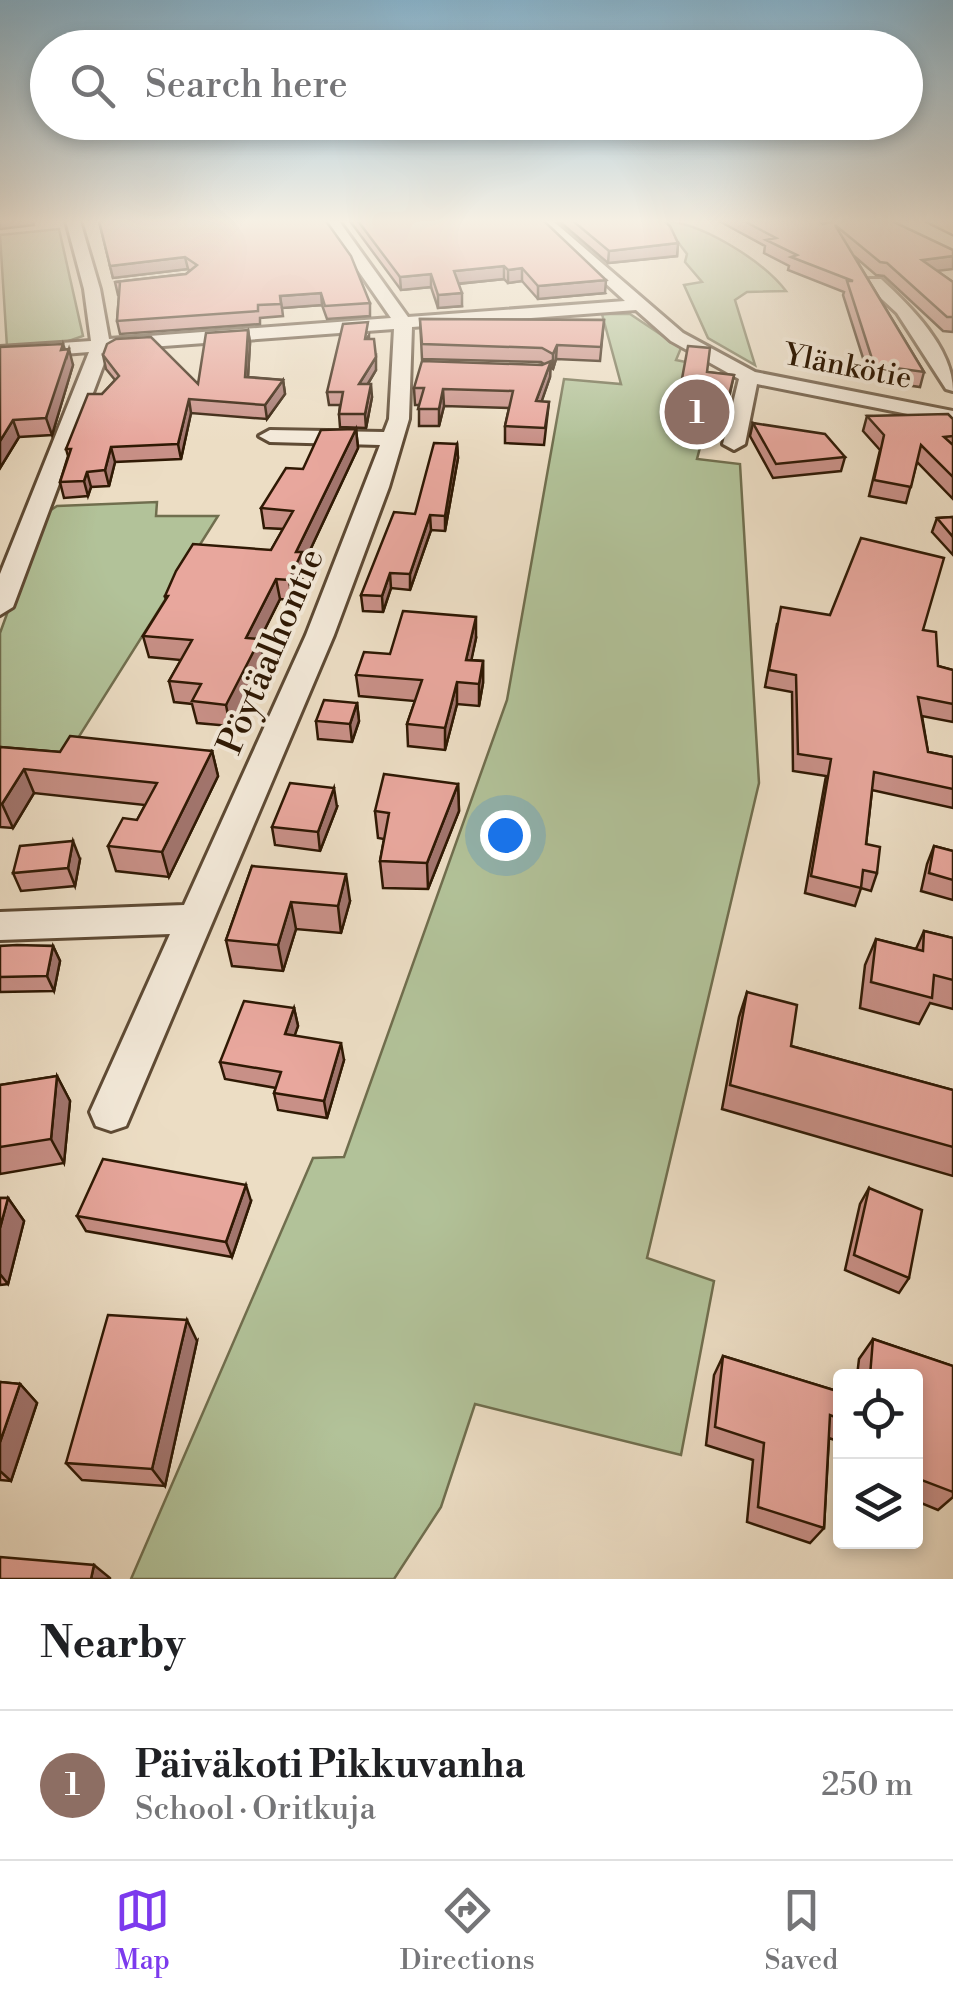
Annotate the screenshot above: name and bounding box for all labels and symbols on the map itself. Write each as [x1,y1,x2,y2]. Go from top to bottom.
street label: Ylänkötie [779,336,915,398]
pin: 1 [664,374,730,450]
street label: Pöytäalhontie [209,542,334,761]
your location [480,810,531,861]

